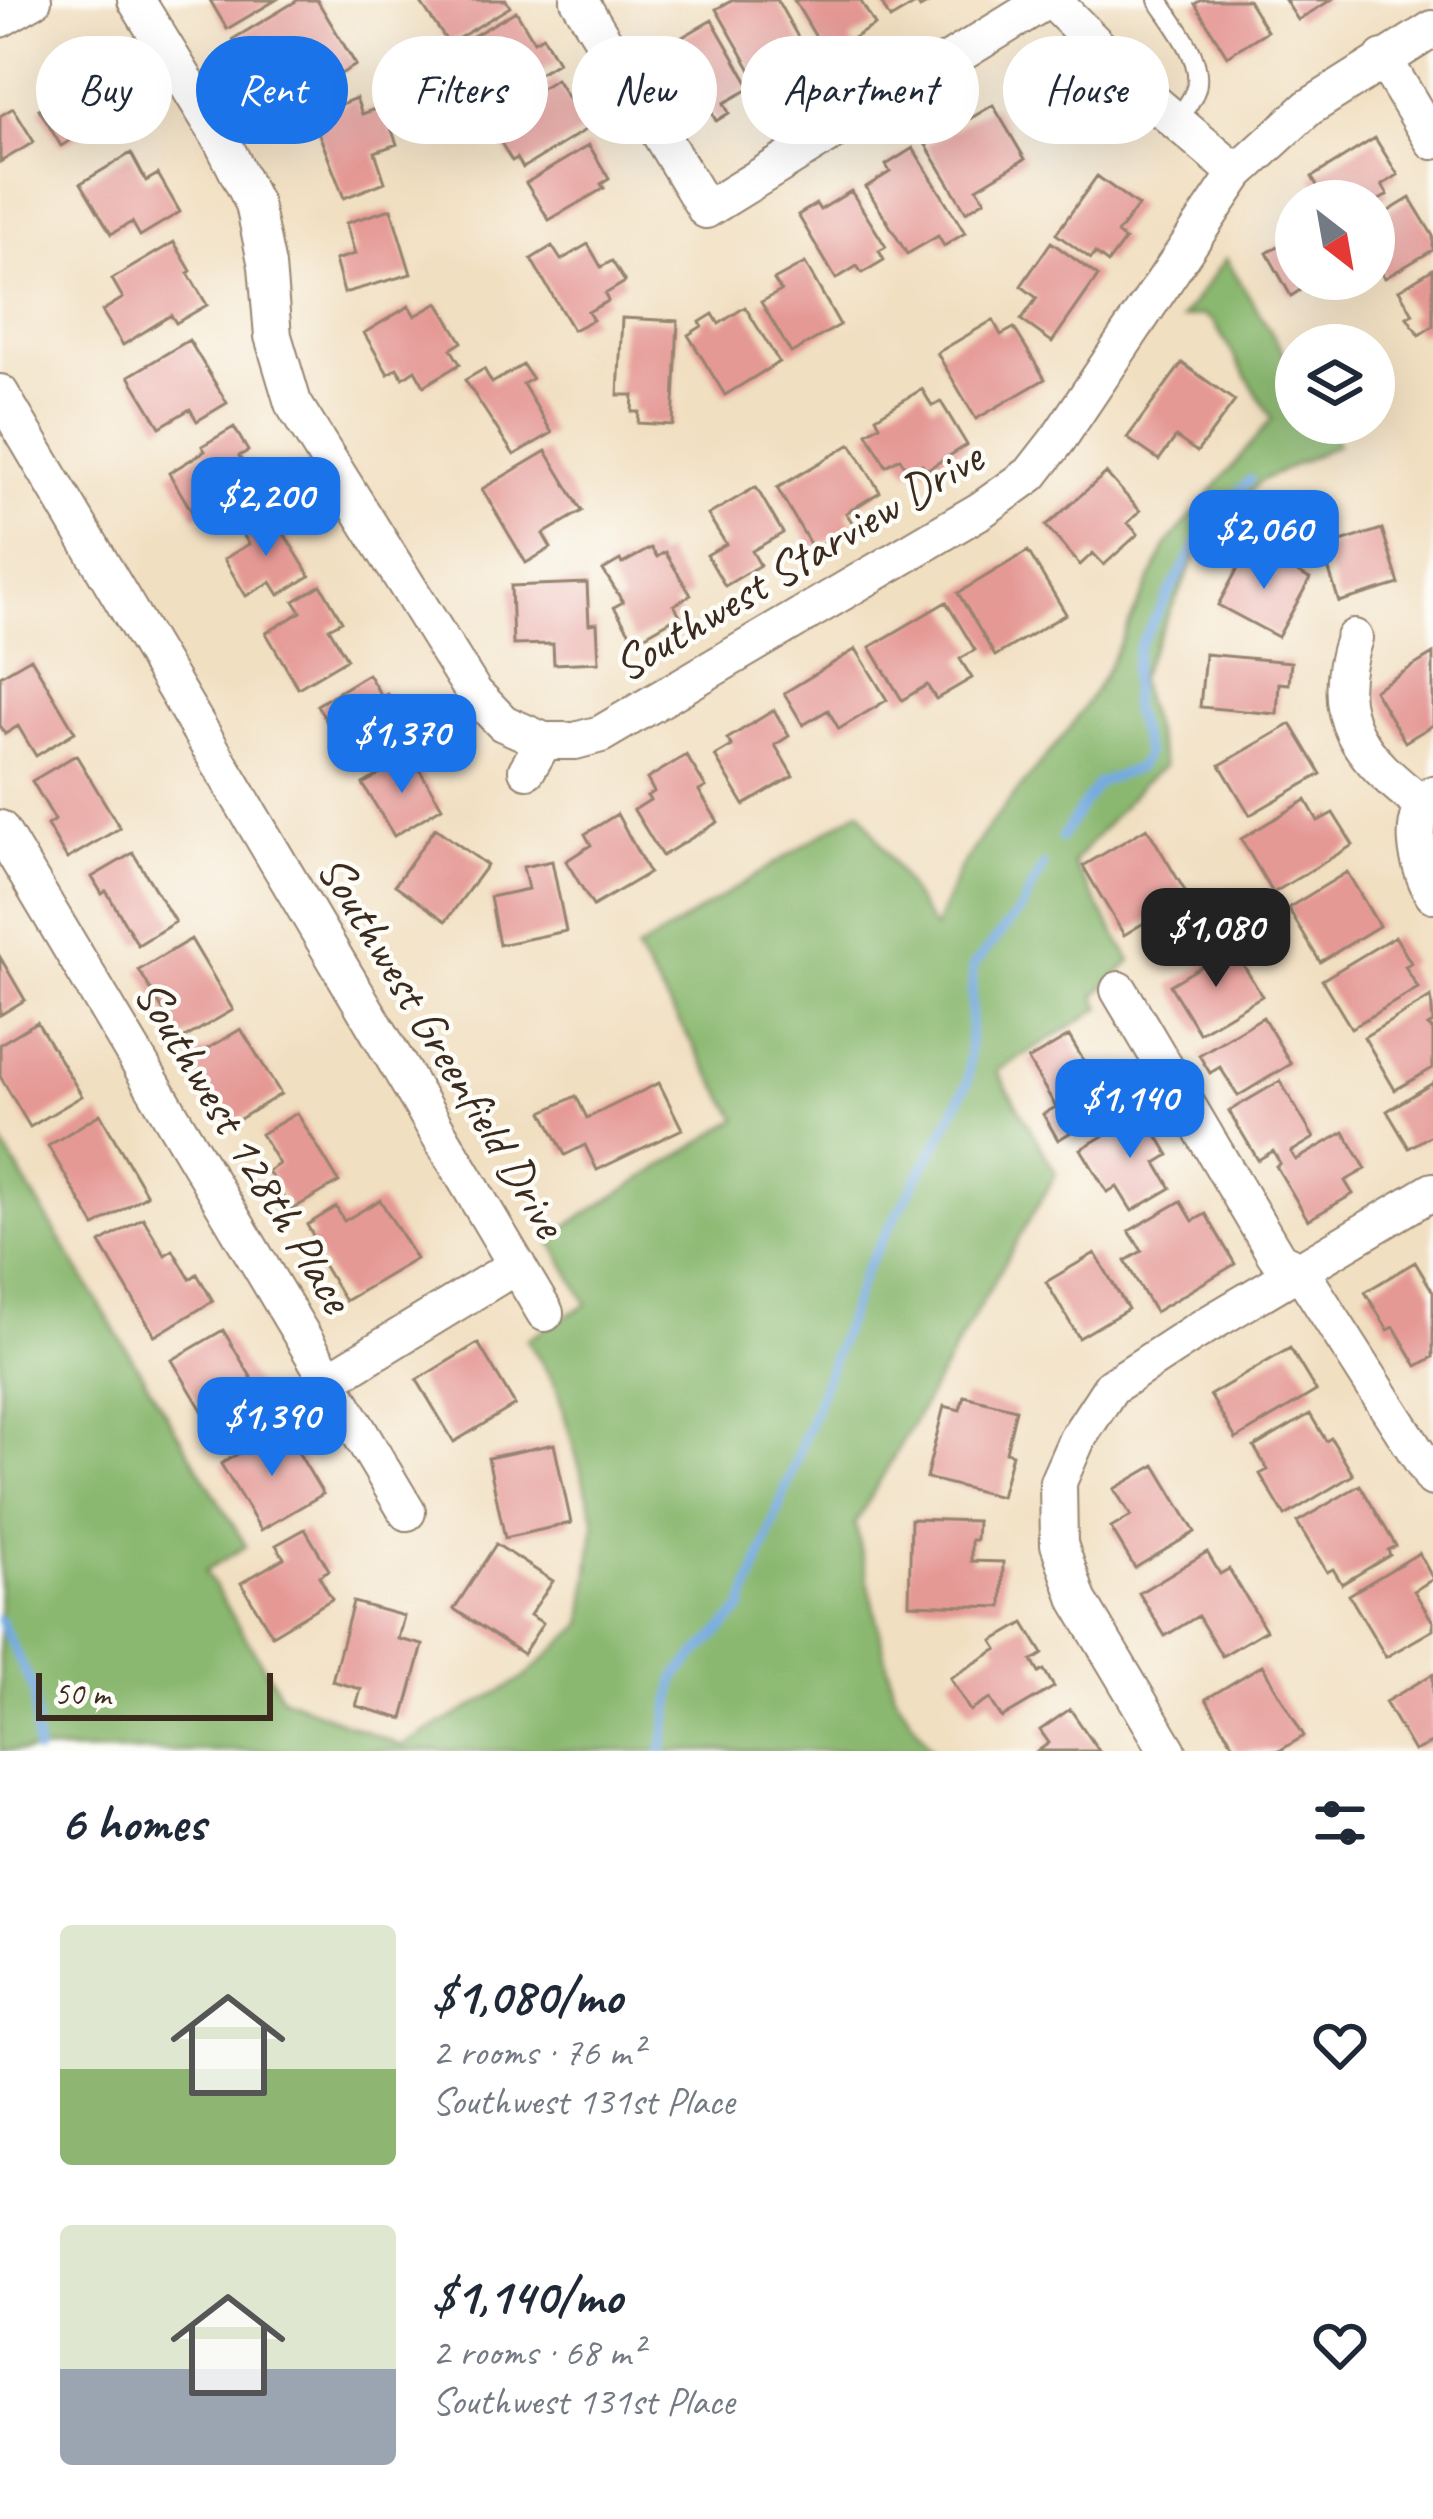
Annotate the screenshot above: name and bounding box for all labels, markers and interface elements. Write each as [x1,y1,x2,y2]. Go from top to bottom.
chip: Buy [36,36,172,144]
chip: Rent [196,36,348,144]
chip: Filters [372,36,548,144]
chip: New [572,36,717,144]
chip: Apartment [741,36,979,144]
chip: House [1003,36,1169,144]
north arrow [1275,180,1395,300]
map controls [1275,180,1395,444]
button: layers [1275,324,1395,444]
street label: Southwest Starview Drive [602,425,996,695]
pin: $2,200 [168,457,364,559]
text: $2,200 [218,471,314,520]
pin: $2,060 [1166,490,1362,592]
text: $2,060 [1216,504,1312,553]
pin: $1,370 [304,694,500,796]
text: $1,370 [354,708,450,757]
street label: Southwest Greenfield Drive [304,843,582,1250]
pin: $1,080 [1118,888,1314,990]
text: $1,080 [1168,902,1264,951]
street label: Southwest 128th Place [121,968,369,1326]
pin: $1,140 [1032,1059,1228,1161]
text: $1,140 [1082,1073,1178,1122]
pin: $1,390 [174,1377,370,1479]
text: $1,390 [224,1391,320,1440]
scale bar [36,1667,273,1720]
text: 50 m [54,1673,110,1715]
icon: filters [1307,1790,1373,1856]
text: 6 homes [60,1791,205,1855]
text: $1,080/mo [432,1964,622,2028]
icon: home [156,1973,300,2117]
icon: heart [1307,2012,1373,2078]
text: 2 rooms · 76 m² [432,2028,643,2077]
text: Southwest 131st Place [432,2077,734,2126]
text: $1,140/mo [432,2264,622,2328]
icon: home [156,2273,300,2417]
icon: heart [1307,2312,1373,2378]
text: 2 rooms · 68 m² [432,2328,643,2377]
text: Southwest 131st Place [432,2377,734,2426]

